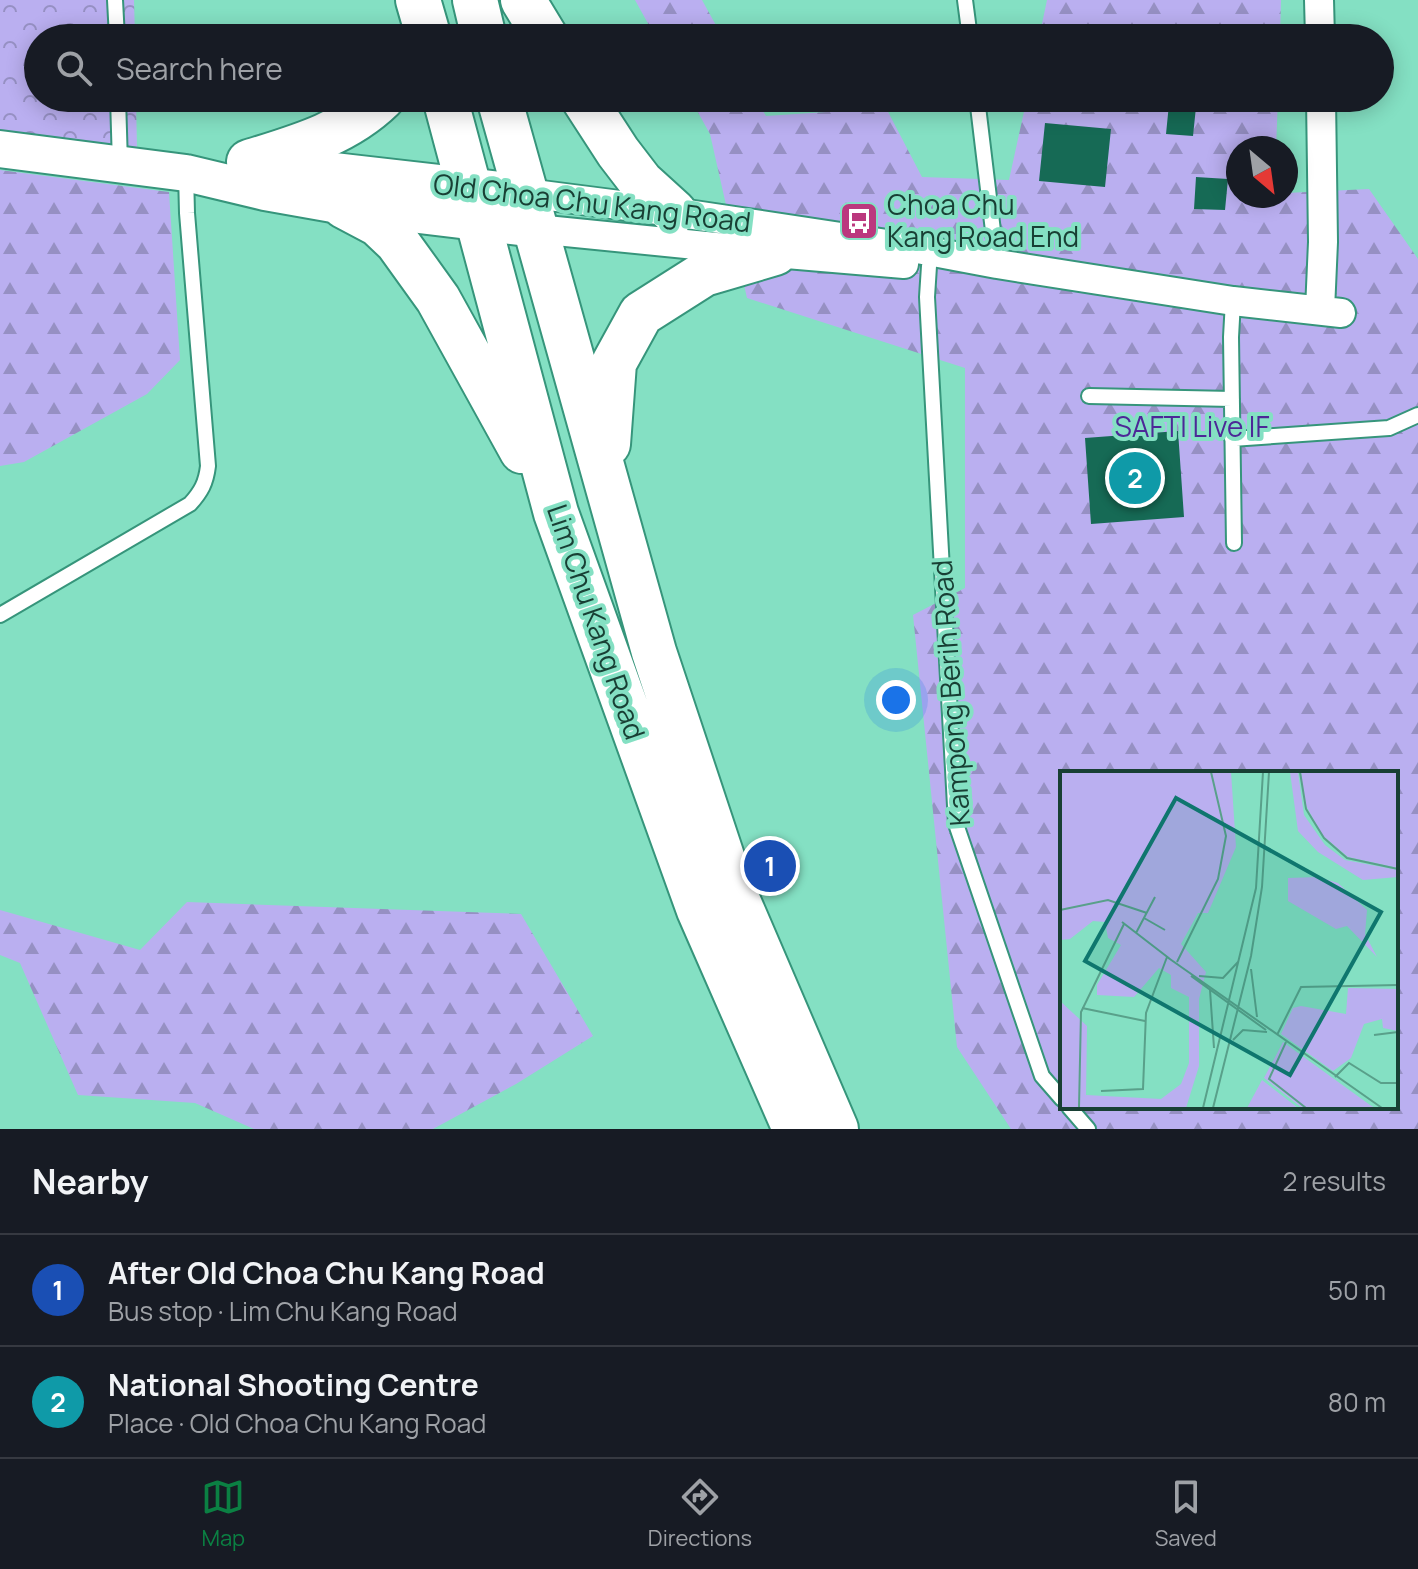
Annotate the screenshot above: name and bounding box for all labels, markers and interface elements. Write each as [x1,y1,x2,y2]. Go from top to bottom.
search box [24,24,1394,112]
icon: search [52,46,96,90]
text: Search here [116,48,283,89]
north arrow [1226,136,1298,208]
street label: Old Choa Chu Kang Road [431,164,753,240]
place label: Choa Chu Kang Road End [887,185,1079,255]
bus stop icon: Choa Chu Kang Road End [838,200,880,242]
park label: SAFTI Live IF [1114,407,1270,445]
pin: 2 [1109,448,1161,508]
street label: Lim Chu Kang Road [539,499,655,744]
street label: Kampong Berih Road [922,559,978,827]
your location [876,680,916,720]
inset map [1060,771,1398,1109]
pin: 1 [744,836,796,896]
text: Nearby [32,1158,148,1204]
text: 2 results [1282,1163,1386,1199]
text: After Old Choa Chu Kang Road [108,1252,545,1293]
text: 1 [52,1272,64,1308]
text: 50 m [1328,1272,1386,1308]
text: Bus stop · Lim Chu Kang Road [108,1293,458,1329]
text: National Shooting Centre [108,1364,479,1405]
text: 2 [50,1384,66,1420]
text: 80 m [1328,1384,1386,1420]
text: Place · Old Choa Chu Kang Road [108,1405,486,1441]
tab: Map [201,1475,245,1553]
tab: Directions [648,1475,752,1553]
tab: Saved [1155,1475,1217,1553]

